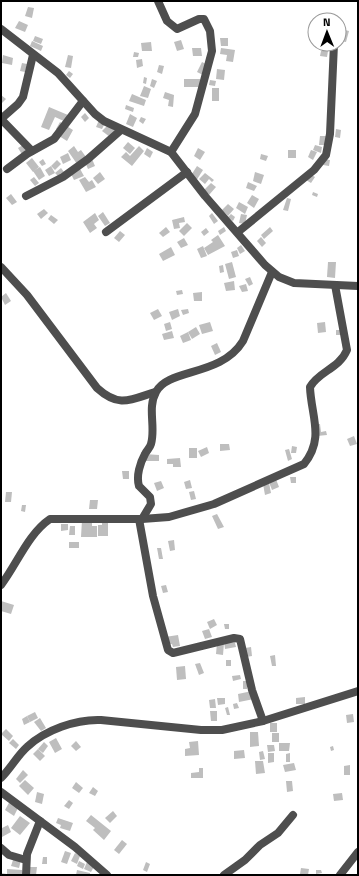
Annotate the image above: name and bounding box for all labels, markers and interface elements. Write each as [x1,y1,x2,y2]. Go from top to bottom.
north arrow [307,12,347,52]
text: N [323,14,331,30]

